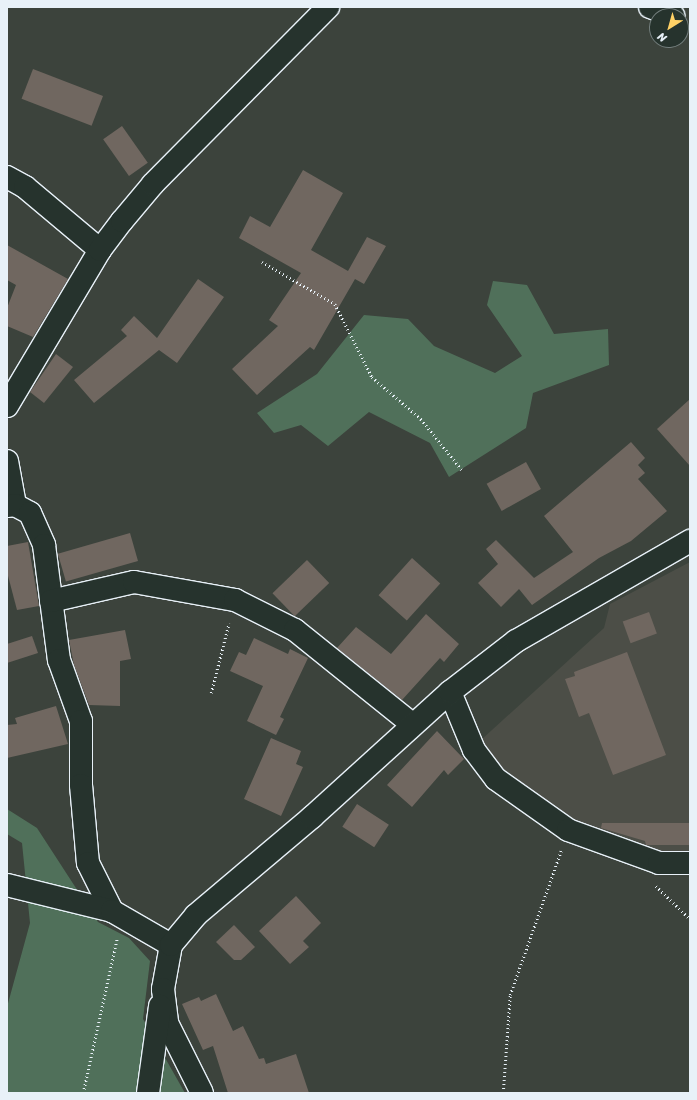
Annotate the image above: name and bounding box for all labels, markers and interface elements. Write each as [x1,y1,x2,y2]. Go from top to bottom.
north arrow [649,8,689,48]
text: N [653,27,671,47]

